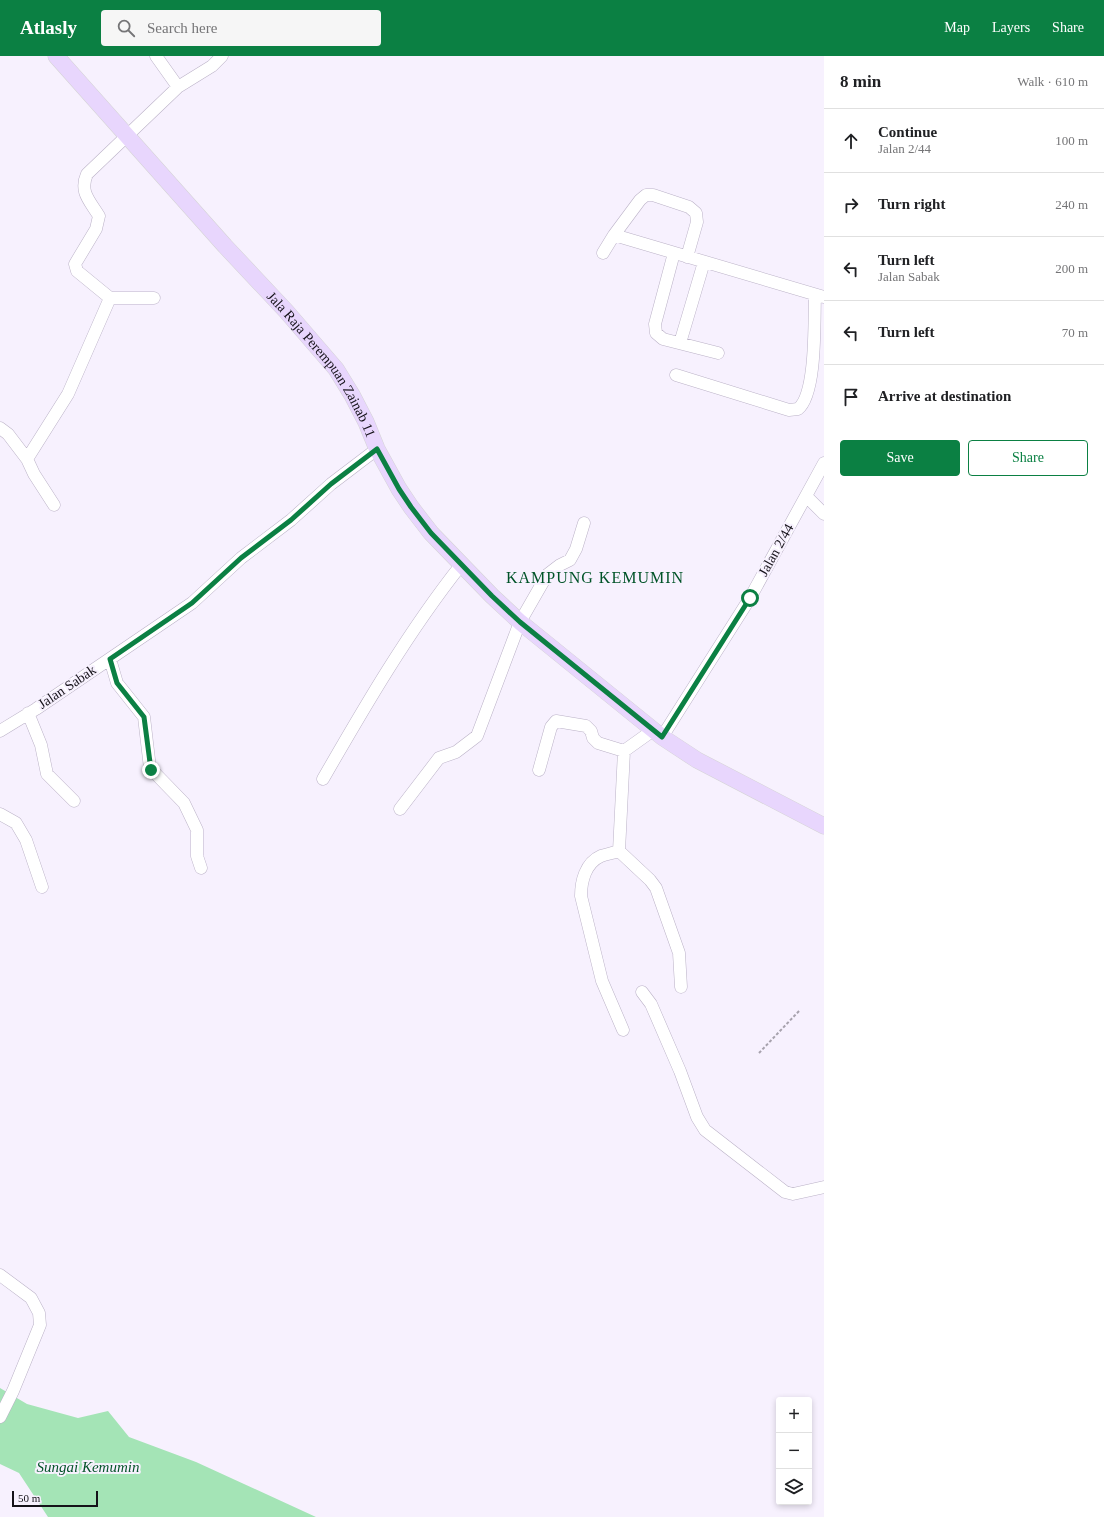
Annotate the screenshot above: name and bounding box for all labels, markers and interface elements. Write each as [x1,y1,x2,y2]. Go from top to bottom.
search box [101,10,381,46]
text: Atlasly [20,17,77,38]
icon: search [115,17,137,39]
text: Search here [147,20,217,36]
text: Map [944,20,970,35]
text: Layers [992,20,1030,35]
text: Share [1052,20,1084,35]
text: 8 min [840,72,881,91]
text: Walk · 610 m [1017,74,1088,89]
text: Continue [878,124,937,140]
icon: ahead [840,130,862,152]
text: 100 m [1055,133,1088,148]
text: Jalan 2/44 [878,141,931,156]
icon: right [840,194,862,216]
text: Turn right [878,196,945,212]
text: 240 m [1055,197,1088,212]
text: Turn left [878,252,935,268]
icon: left [840,258,862,280]
text: 200 m [1055,261,1088,276]
text: Jalan Sabak [878,269,940,284]
street label: Jala Raja Perempuan Zainab 11 [264,288,379,439]
icon: left [840,322,862,344]
text: Turn left [878,324,935,340]
text: 70 m [1062,325,1088,340]
icon: arrive [840,386,862,408]
text: Arrive at destination [878,388,1011,404]
button: Save [840,440,960,476]
button: Share [968,440,1088,476]
street label: Jalan 2/44 [756,521,796,579]
district label: KAMPUNG KEMUMIN [506,569,684,586]
route start [741,589,759,607]
street label: Jalan Sabak [35,662,99,712]
route end [142,761,160,779]
map controls [776,1397,812,1505]
button: + [776,1397,812,1433]
button: − [776,1433,812,1469]
water label: Sungai Kemumin [37,1459,139,1475]
button: layers [776,1469,812,1505]
scale bar [12,1489,98,1508]
text: 50 m [18,1492,40,1504]

